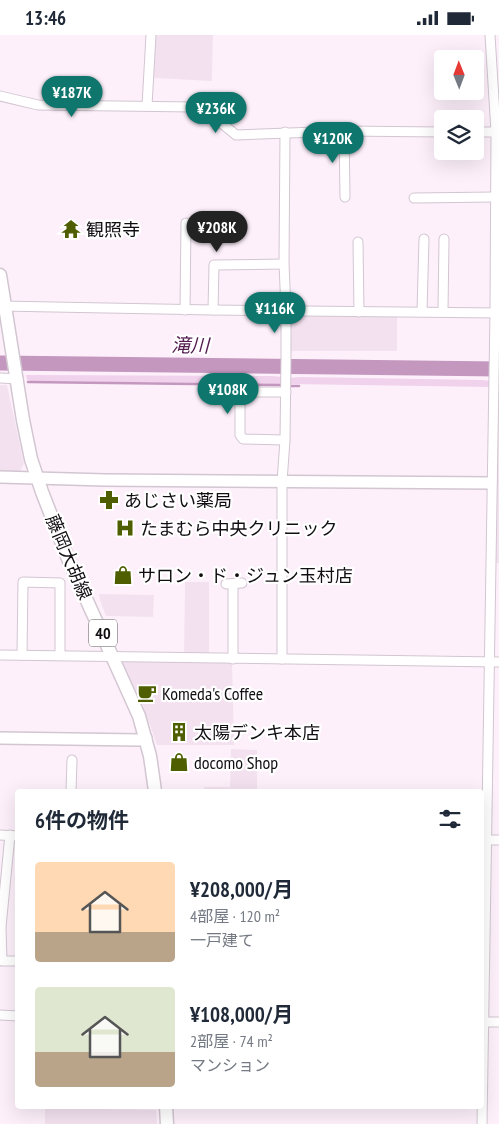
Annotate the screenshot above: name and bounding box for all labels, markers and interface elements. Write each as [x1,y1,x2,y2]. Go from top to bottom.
text: 13:46 [25,6,66,30]
north arrow [434,50,484,100]
map controls [434,50,484,160]
pin: ¥187K [37,76,107,118]
text: ¥187K [53,82,91,102]
pin: ¥236K [181,91,251,134]
text: ¥236K [197,98,235,118]
button: layers [434,110,484,160]
pin: ¥120K [298,121,368,164]
text: ¥120K [314,128,352,148]
pin: ¥208K [182,211,252,253]
text: ¥208K [198,217,236,237]
temple icon: 観照寺 [60,218,82,240]
place label: 観照寺 [86,218,140,241]
pin: ¥116K [240,291,310,334]
text: ¥116K [256,298,294,318]
water label: 滝川 [171,333,211,357]
pin: ¥108K [193,373,263,415]
text: ¥108K [209,379,247,399]
pharmacy icon: あじさい薬局 [98,489,120,511]
place label: あじさい薬局 [124,489,232,512]
street label: 藤岡大胡線 [41,511,97,603]
hospital icon: たまむら中央クリニック [114,517,136,539]
place label: たまむら中央クリニック [140,517,337,540]
shop icon: サロン・ド・ジュン玉村店 [112,564,134,586]
place label: サロン・ド・ジュン玉村店 [138,564,353,587]
road number: 40 [89,619,117,647]
cafe icon: Komeda's Coffee [136,682,158,704]
place label: Komeda's Coffee [162,682,263,705]
building icon: 太陽デンキ本店 [168,721,190,743]
place label: 太陽デンキ本店 [194,721,320,744]
shop icon: docomo Shop [168,751,190,773]
place label: docomo Shop [194,751,278,774]
icon: filters [436,805,464,833]
text: 6件の物件 [35,807,129,834]
text: ¥208,000/月 [190,876,293,903]
icon: home [75,882,135,942]
text: 4部屋 · 120 m² [190,906,280,926]
text: 一戸建て [190,930,254,950]
text: ¥108,000/月 [190,1001,293,1028]
icon: home [75,1007,135,1067]
text: 2部屋 · 74 m² [190,1031,273,1051]
text: マンション [190,1055,270,1075]

